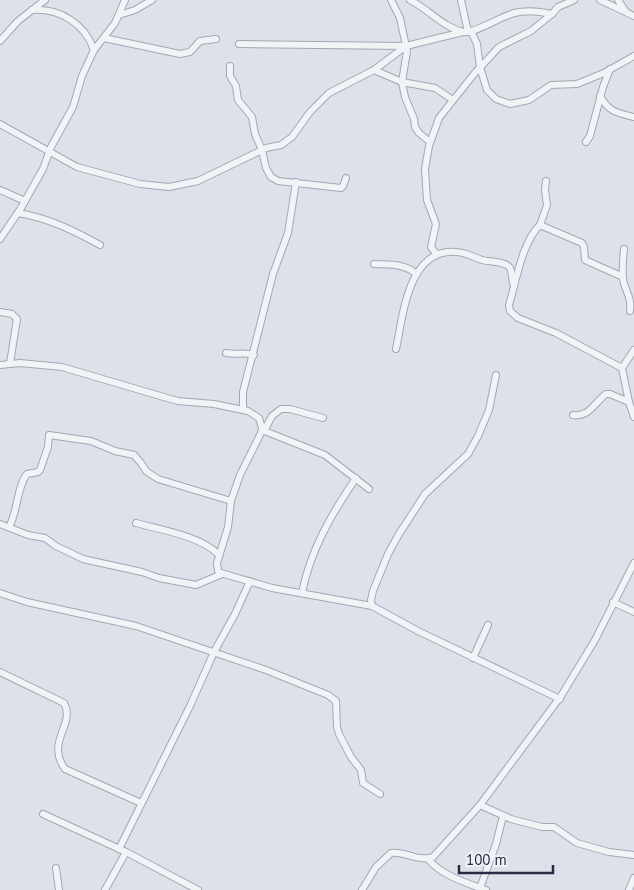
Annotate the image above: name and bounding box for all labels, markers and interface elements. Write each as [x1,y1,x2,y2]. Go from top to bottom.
scale bar [459,842,553,874]
text: 100 m [466,850,507,869]

